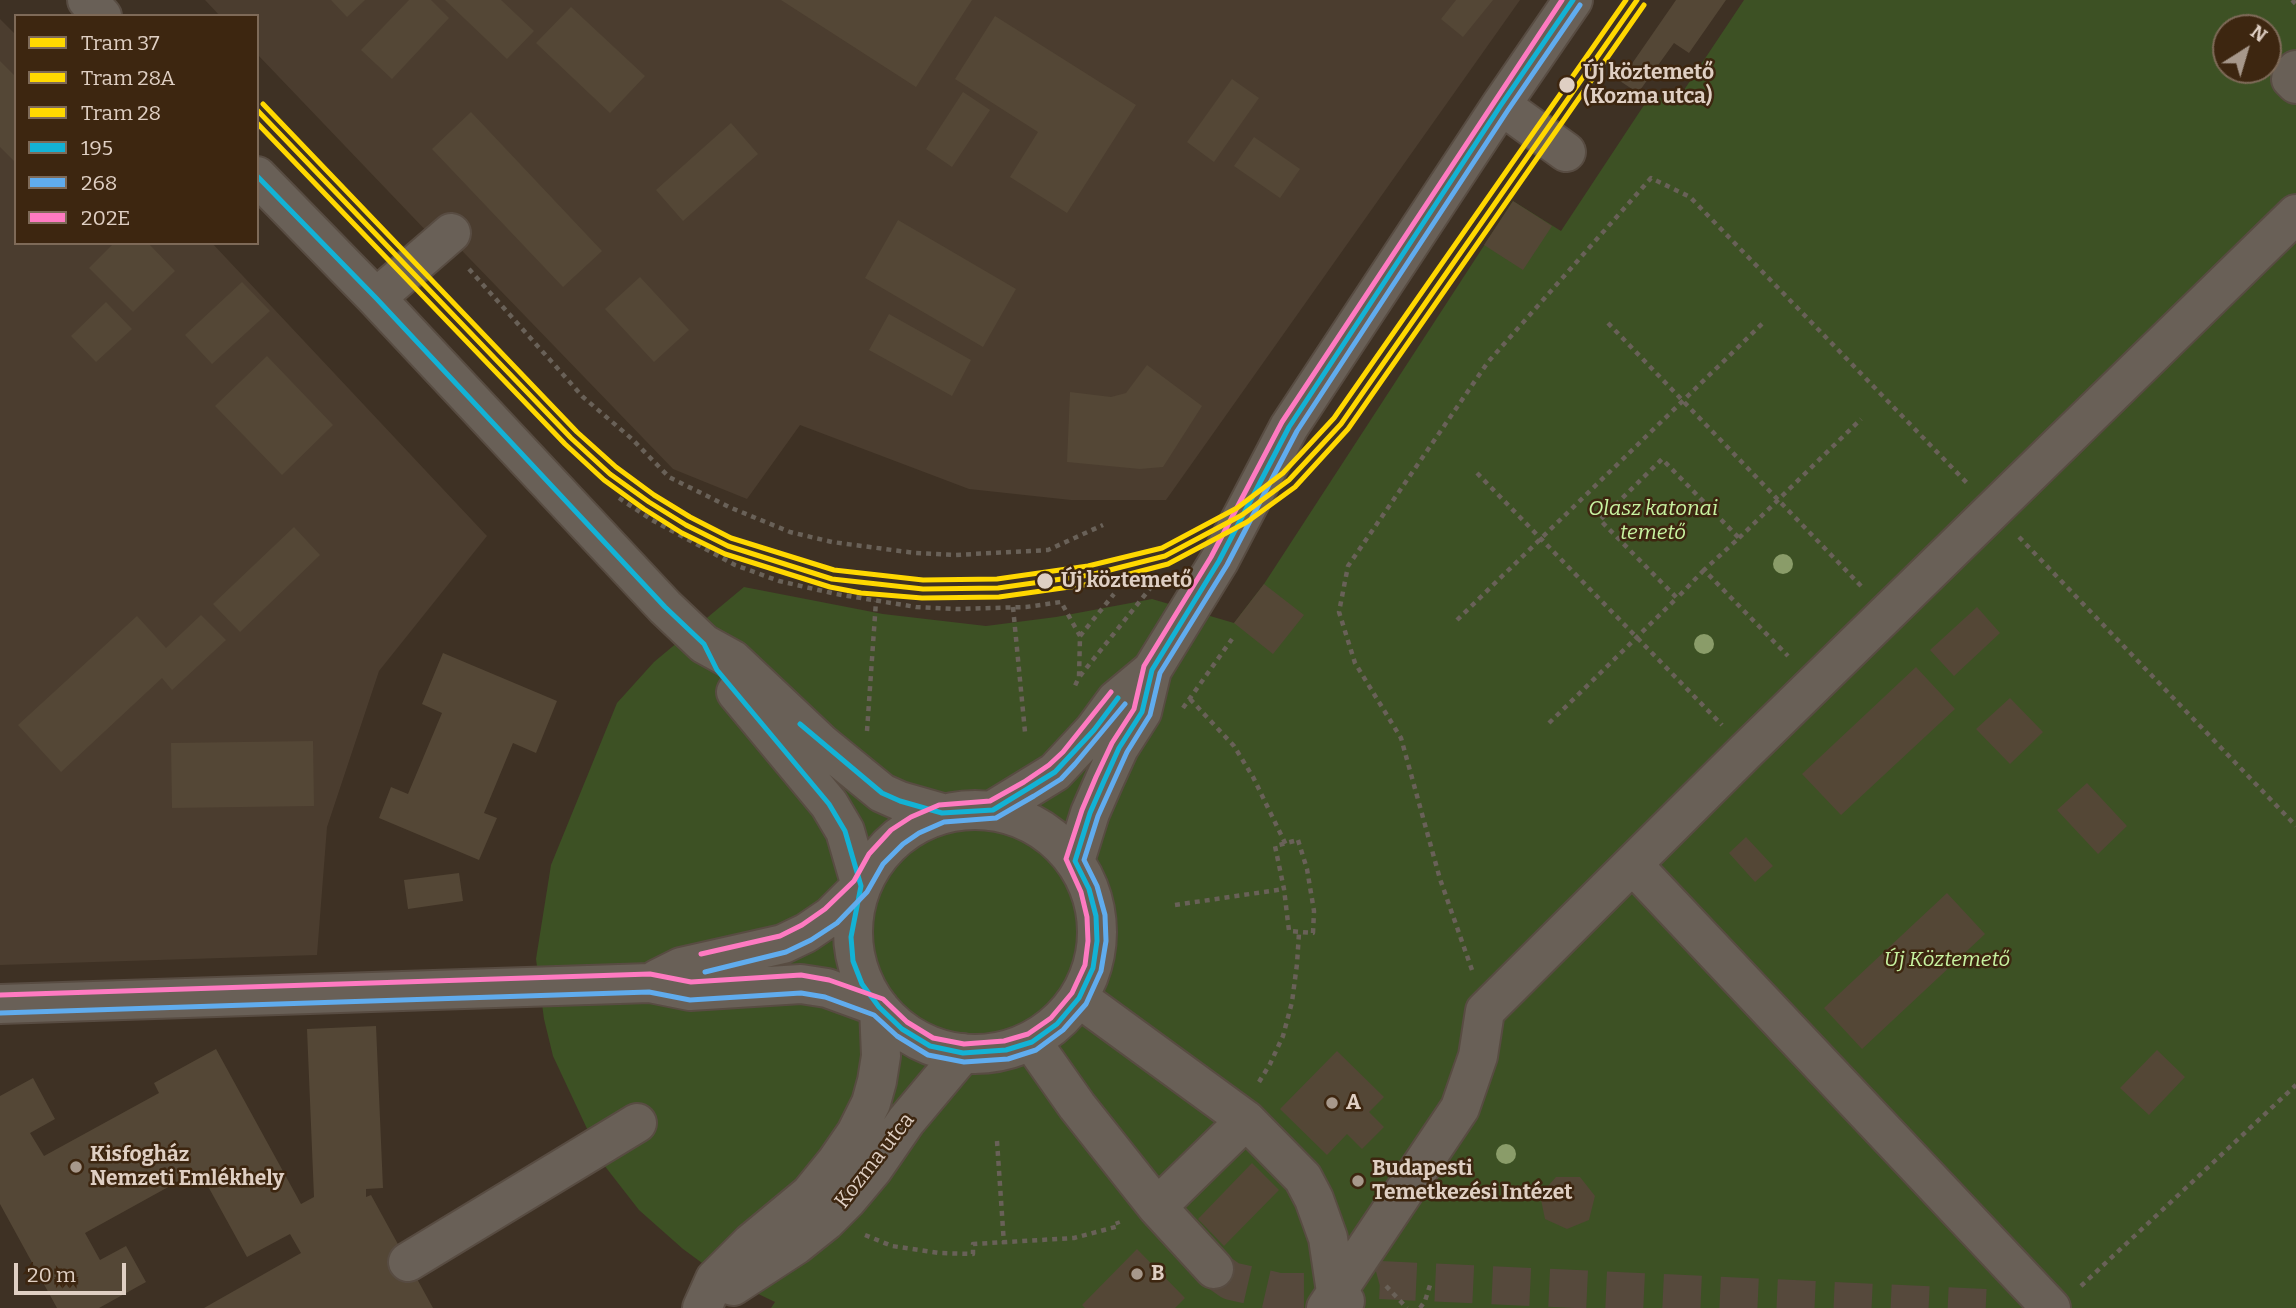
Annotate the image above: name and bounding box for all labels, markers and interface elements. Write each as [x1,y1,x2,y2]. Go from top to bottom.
legend [14,14,259,245]
north arrow [2212,14,2282,84]
text: N [2246,20,2272,47]
text: Tram 37 [81,30,160,56]
place label: Új köztemető (Kozma utca) [1583,60,1714,110]
text: Tram 28A [81,65,175,91]
marker: Új köztemető (Kozma utca) [1557,75,1577,95]
text: Tram 28 [81,100,161,126]
text: 195 [81,135,113,161]
text: 268 [81,170,117,196]
text: 202E [81,205,130,231]
park label: Olasz katonai temető [1588,496,1718,546]
place label: Új köztemető [1061,568,1192,594]
marker: Új köztemető [1035,571,1055,591]
park label: Új Köztemető [1884,947,2010,973]
place label: A [1346,1090,1361,1116]
marker: A [1324,1095,1340,1111]
street label: Kozma utca [830,1108,920,1214]
place label: Kisfogház Nemzeti Emlékhely [90,1142,284,1192]
place label: Budapesti Temetkezési Intézet [1372,1156,1573,1206]
marker: Kisfogház Nemzeti Emlékhely [68,1159,84,1175]
marker: Budapesti Temetkezési Intézet [1350,1173,1366,1189]
scale bar [18,1248,130,1292]
place label: B [1151,1261,1165,1287]
text: 20 m [27,1262,76,1288]
marker: B [1129,1266,1145,1282]

